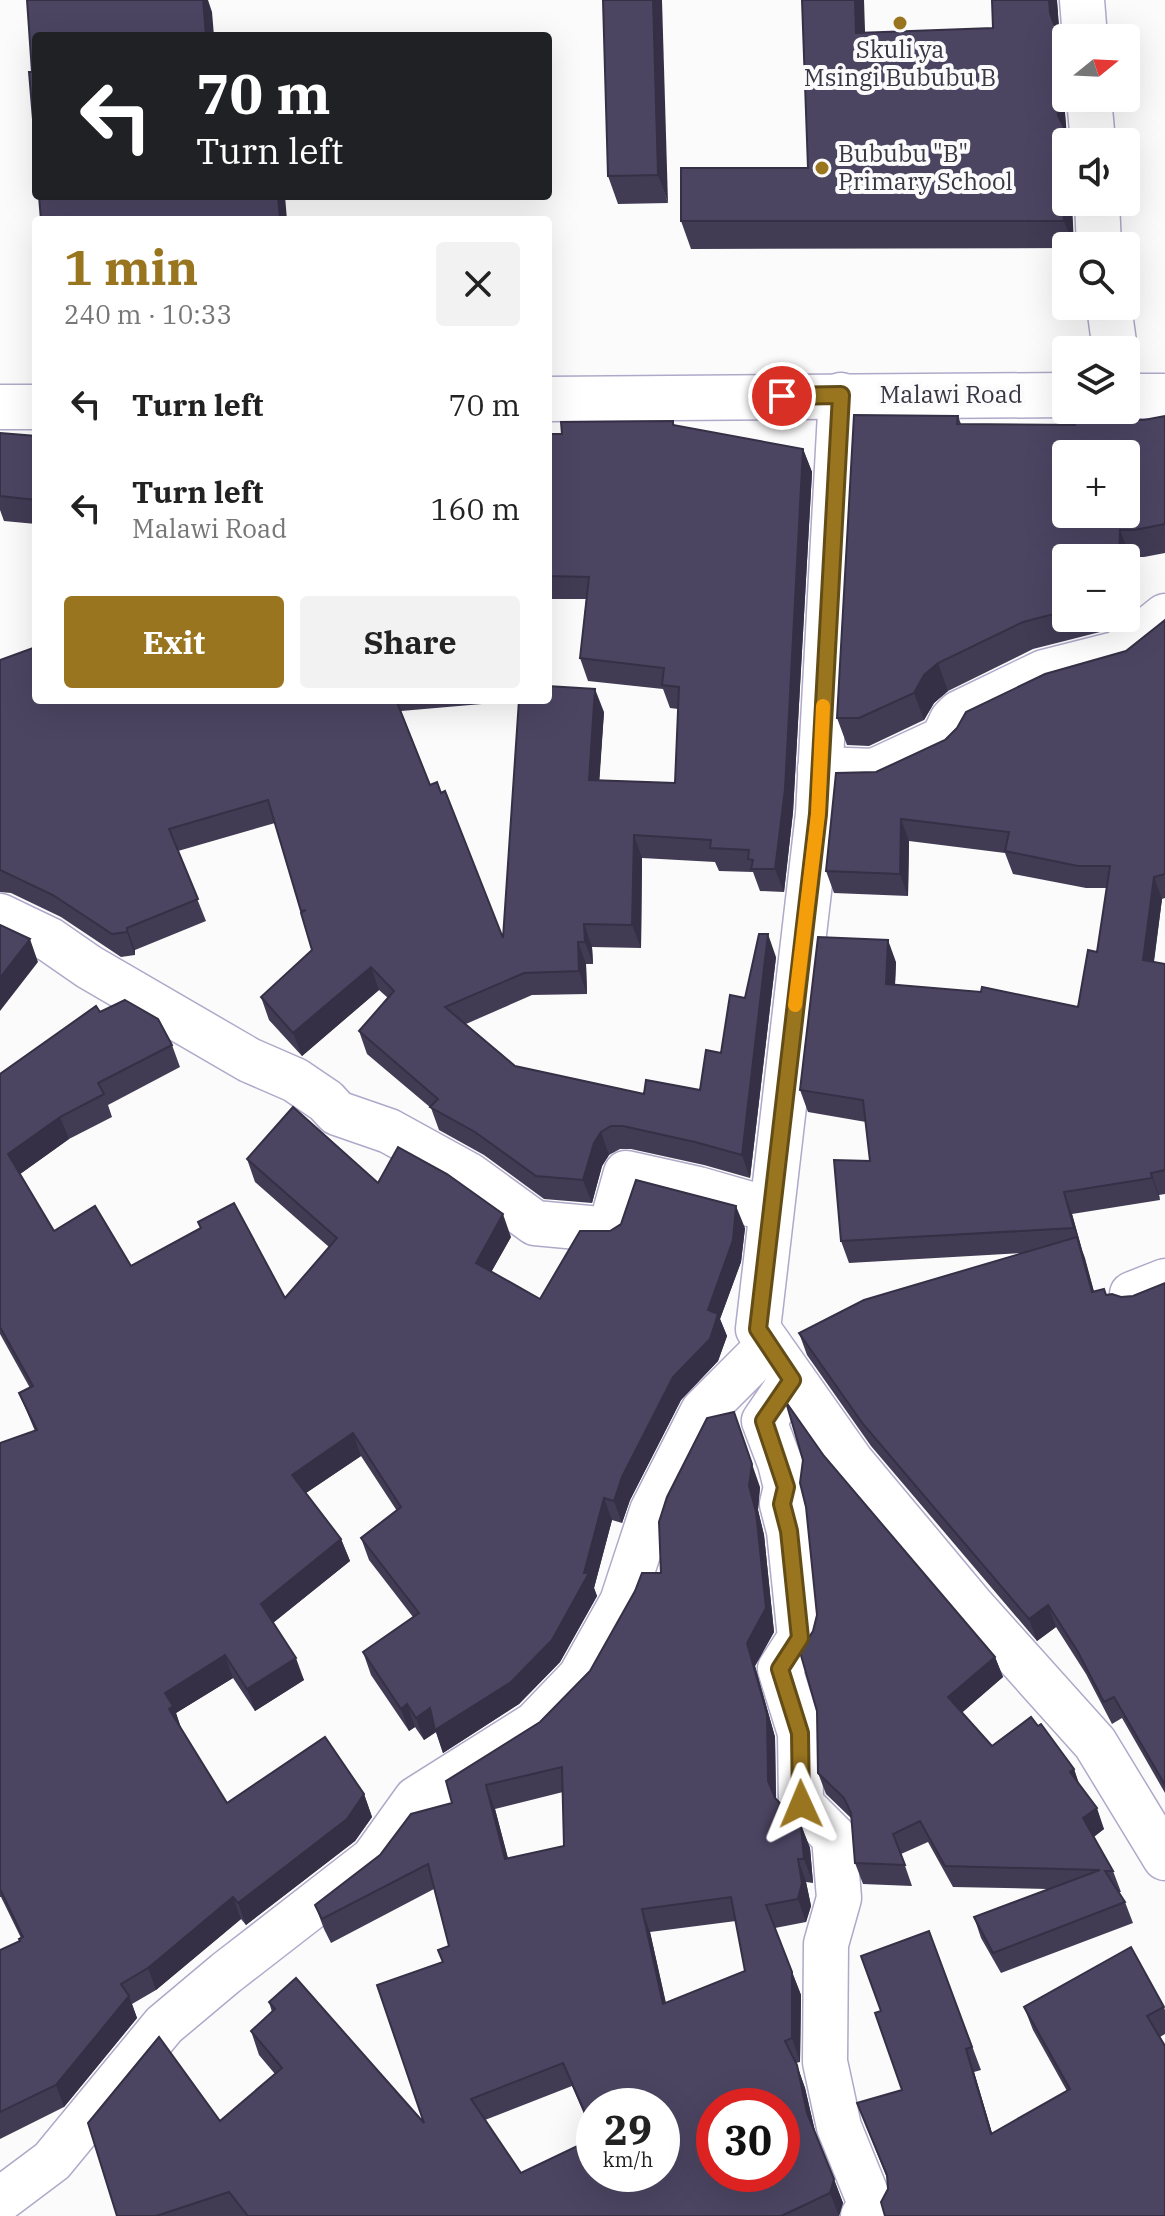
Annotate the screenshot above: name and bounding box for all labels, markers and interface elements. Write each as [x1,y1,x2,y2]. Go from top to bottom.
marker: Skuli ya Msingi Bububu B [891,14,909,32]
north arrow [1052,24,1140,112]
map controls [1052,24,1140,632]
place label: Skuli ya Msingi Bububu B [804,33,996,93]
text: 70 m [196,57,331,129]
icon: left [64,64,168,168]
text: Turn left [196,127,343,174]
button: sound [1052,128,1140,216]
place label: Bububu "B" Primary School [838,137,1013,197]
marker: Bububu "B" Primary School [813,159,831,177]
button: search [1052,232,1140,320]
text: 1 min [64,236,198,298]
button: close [436,242,520,326]
text: 240 m · 10:33 [64,297,232,331]
button: layers [1052,336,1140,424]
pin [748,362,816,430]
icon: arrive [760,374,804,418]
street label: Malawi Road [879,378,1023,410]
icon: left [64,382,108,426]
text: Turn left [132,385,264,424]
text: 70 m [448,385,520,424]
button: + [1052,440,1140,528]
text: Turn left [132,472,264,511]
icon: left [64,486,108,530]
text: 160 m [430,489,520,528]
text: Malawi Road [132,511,287,545]
button: − [1052,544,1140,632]
button: Exit [64,596,284,688]
button: Share [300,596,520,688]
position arrow [759,1762,843,1846]
speed limit sign: 30 [696,2088,800,2192]
text: 29 [604,2104,652,2156]
text: km/h [603,2146,653,2173]

